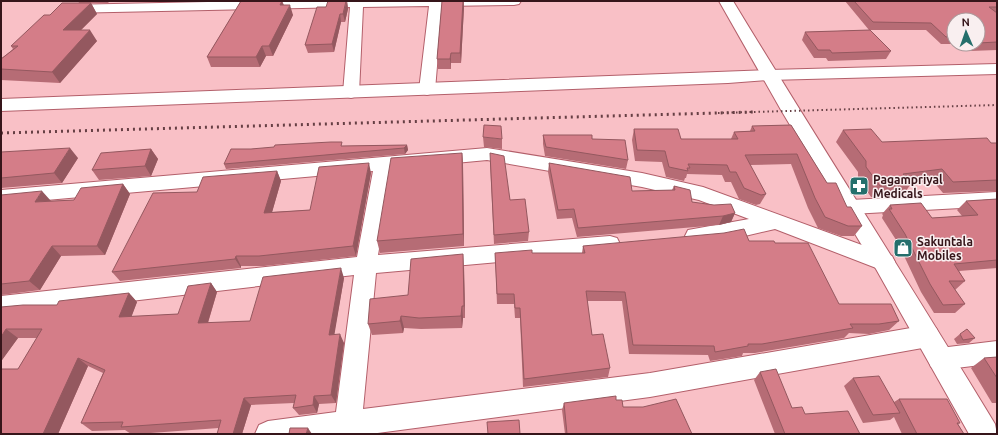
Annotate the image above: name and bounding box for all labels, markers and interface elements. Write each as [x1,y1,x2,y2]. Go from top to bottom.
north arrow [946,12,986,52]
text: N [961,16,970,28]
place label: Pagampriyal Medicals [873,173,943,200]
pharmacy icon: Pagampriyal Medicals [848,175,870,197]
place label: Sakuntala Mobiles [917,235,973,262]
shop icon: Sakuntala Mobiles [892,237,914,259]

